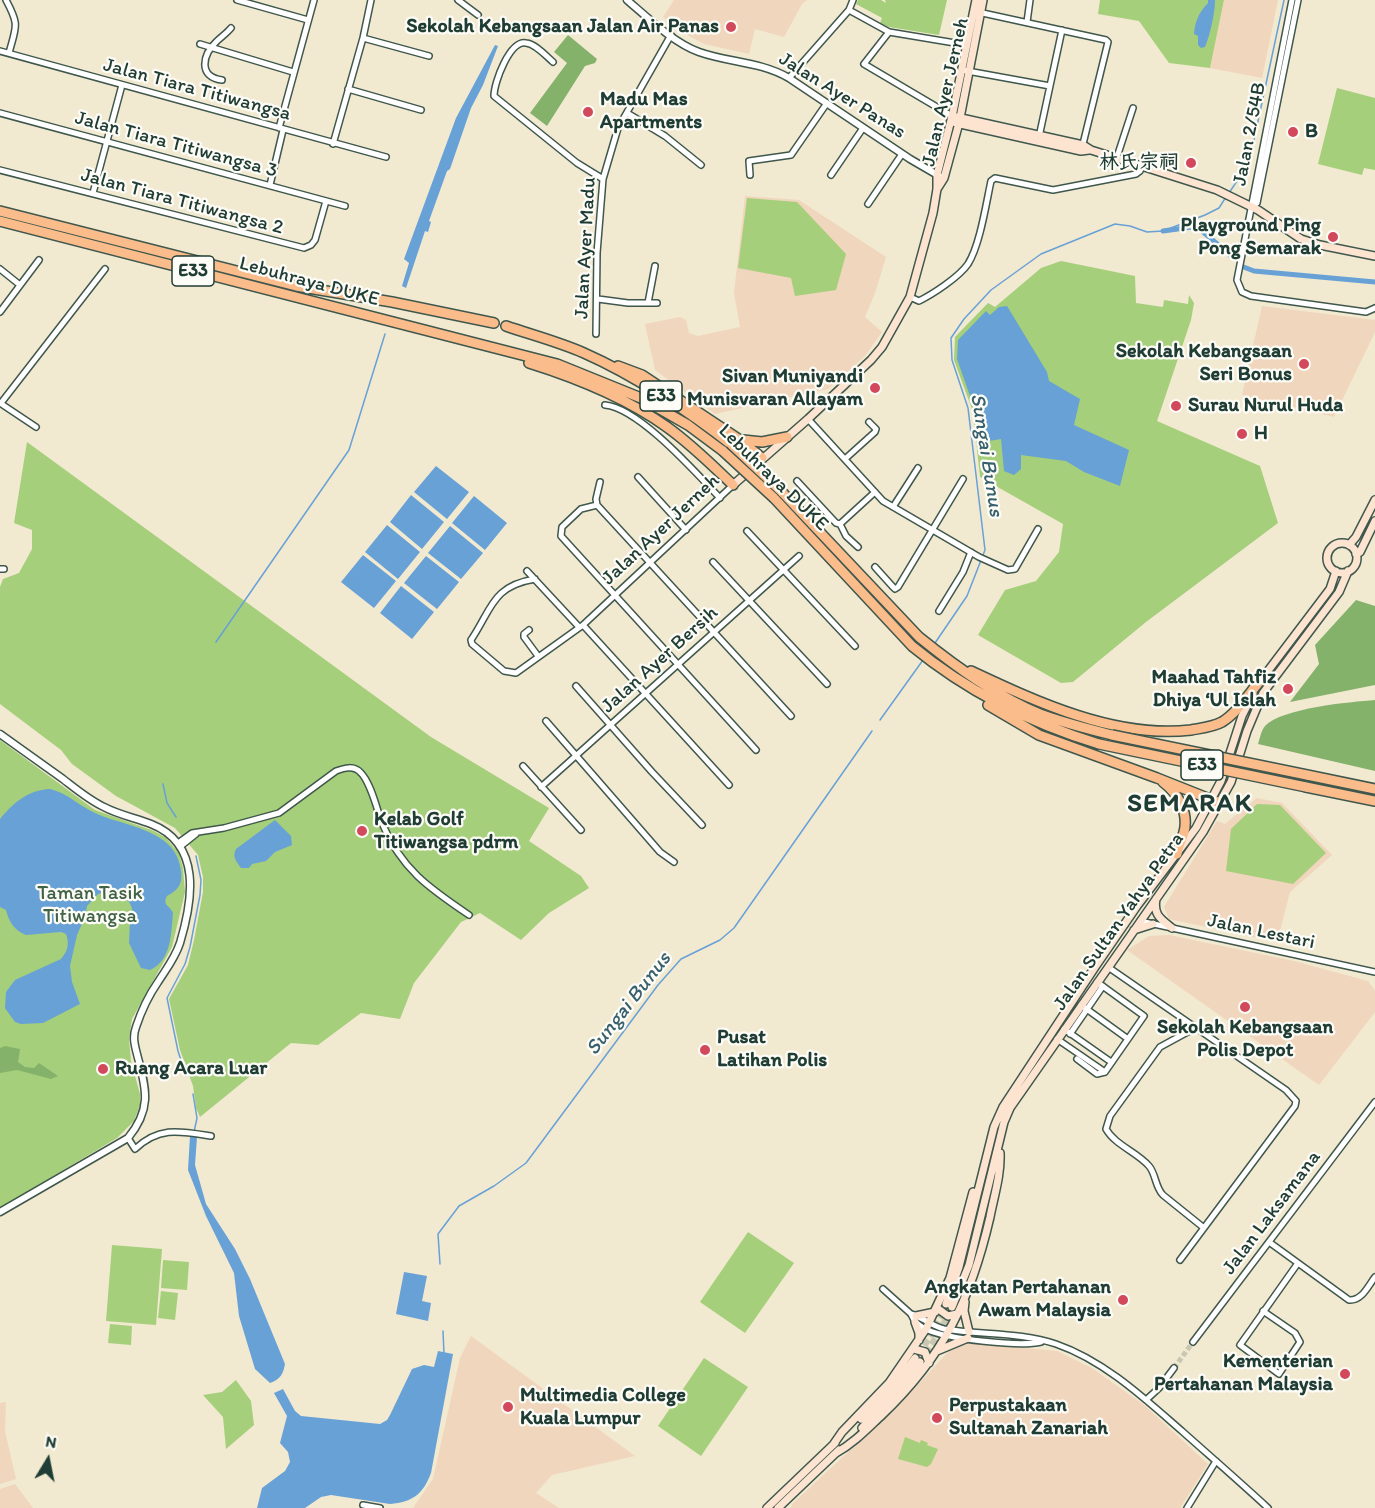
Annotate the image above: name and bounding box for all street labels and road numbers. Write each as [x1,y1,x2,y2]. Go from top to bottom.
street label: Jalan Ayer Jerneh [917,15,975,169]
street label: Jalan Ayer Panas [774,47,910,145]
street label: Jalan Tiara Titiwangsa [101,53,293,127]
street label: Jalan 2/54B [1228,80,1272,188]
street label: Jalan Tiara Titiwangsa 3 [72,106,280,184]
street label: Jalan Tiara Titiwangsa 2 [78,163,286,241]
street label: Jalan Ayer Madu [570,176,602,320]
street label: Lebuhraya DUKE [236,252,382,312]
road number: E33 [172,256,214,286]
road number: E33 [640,381,682,411]
street label: Lebuhraya DUKE [713,419,833,537]
street label: Jalan Ayer Jerneh [597,469,725,591]
street label: Jalan Ayer Bersih [597,601,723,719]
road number: E33 [1181,750,1223,780]
street label: Jalan Sultan Yahya Petra [1048,828,1190,1016]
street label: Jalan Lestari [1205,909,1317,955]
street label: Jalan Laksamana [1218,1146,1326,1280]

